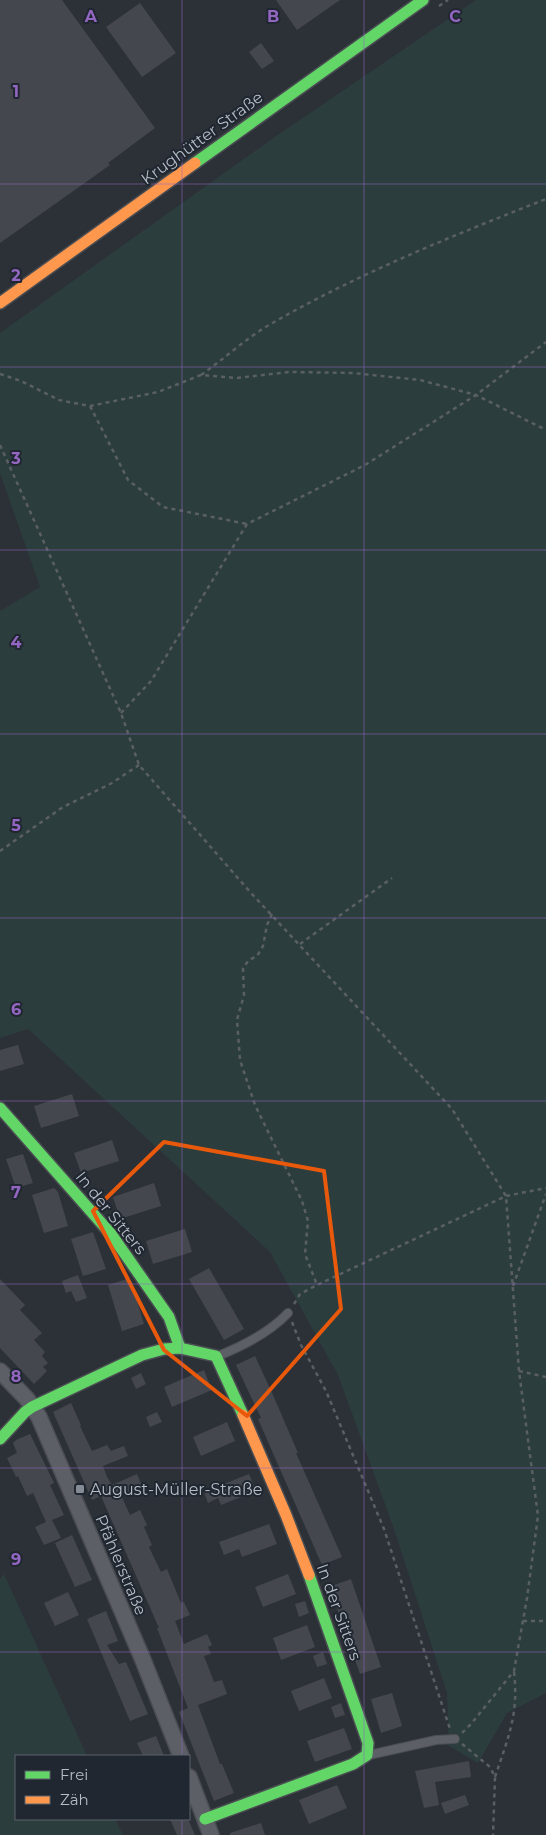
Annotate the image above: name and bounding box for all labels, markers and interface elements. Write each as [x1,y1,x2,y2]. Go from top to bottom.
text: A [84,7,98,26]
text: B [267,7,279,26]
text: C [449,7,461,26]
text: 1 [13,82,19,101]
street label: Krughütter Straße [138,88,266,188]
text: 2 [11,266,21,285]
text: 3 [10,449,21,468]
text: 4 [10,633,22,652]
text: 5 [11,816,21,835]
text: 6 [11,1000,21,1019]
street label: In der Sitters [72,1168,150,1258]
text: 7 [11,1183,21,1202]
text: 8 [11,1367,21,1386]
place label: August-Müller-Straße [90,1480,262,1499]
marker: August-Müller-Straße [74,1483,86,1495]
street label: Pfählerstraße [91,1512,151,1618]
text: 9 [11,1550,21,1569]
street label: In der Sitters [313,1561,365,1663]
legend [15,1755,190,1820]
text: Frei [60,1765,88,1784]
text: Zäh [60,1790,89,1809]

